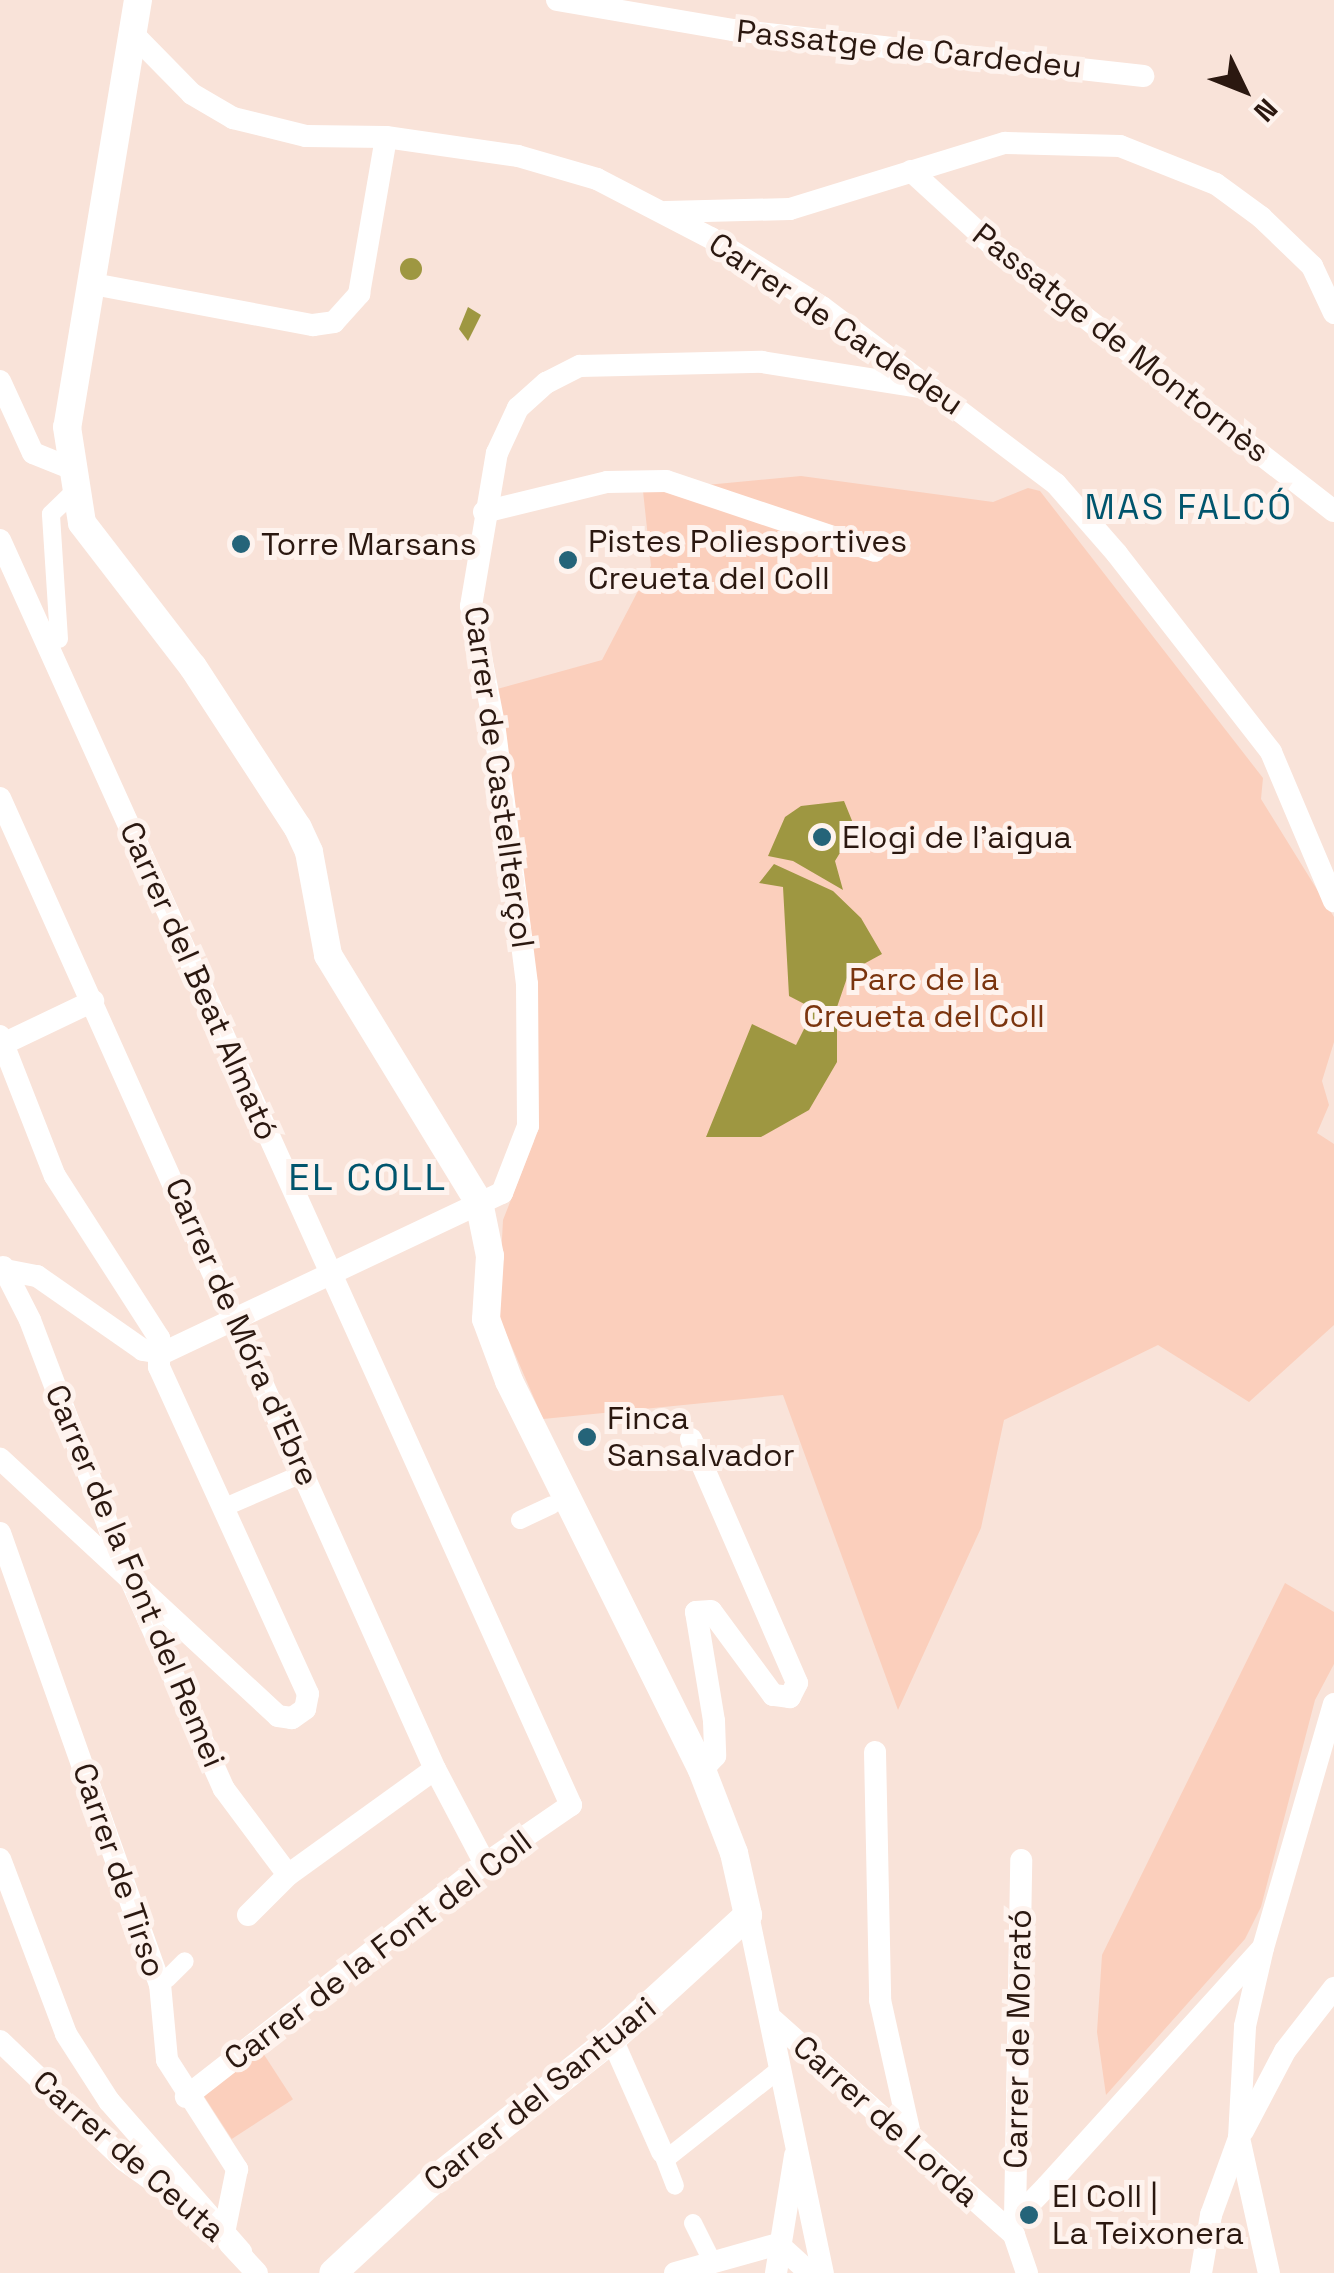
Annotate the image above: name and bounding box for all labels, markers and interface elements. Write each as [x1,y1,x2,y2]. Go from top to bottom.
street label: Passatge de Cardedeu [735,12,1083,86]
north arrow [1194,40,1294,140]
text: N [1246,91,1286,130]
street label: Passatge de Montornès [965,215,1277,471]
street label: Carrer de Cardedeu [701,225,971,423]
district label: MAS FALCÓ [1085,486,1293,528]
place label: Pistes Poliesportives Creueta del Coll [588,523,907,598]
place label: Torre Marsans [261,525,477,563]
marker: Torre Marsans [230,533,252,555]
marker: Pistes Poliesportives Creueta del Coll [557,549,579,571]
street label: Carrer de Castellterçol [456,604,542,950]
street label: Carrer del Beat Almató [111,816,287,1146]
place label: Elogi de l'aigua [842,818,1072,856]
marker: Elogi de l'aigua [811,826,833,848]
park label: Parc de la Creueta del Coll [803,961,1045,1036]
district label: EL COLL [288,1155,448,1201]
street label: Carrer de Móra d'Ebre [157,1172,327,1492]
street label: Carrer de la Font del Remei [37,1379,233,1773]
place label: Finca Sansalvador [607,1400,795,1475]
marker: Finca Sansalvador [576,1426,598,1448]
street label: Carrer de Tirso [64,1758,174,1982]
street label: Carrer de la Font del Coll [217,1822,539,2078]
street label: Carrer de Morató [997,1909,1039,2169]
street label: Carrer del Santuari [416,1989,664,2199]
street label: Carrer de Lorda [785,2027,987,2215]
street label: Carrer de Ceuta [25,2062,233,2250]
place label: El Coll | La Teixonera [1052,2178,1245,2253]
marker: El Coll | La Teixonera [1016,2202,1042,2228]

